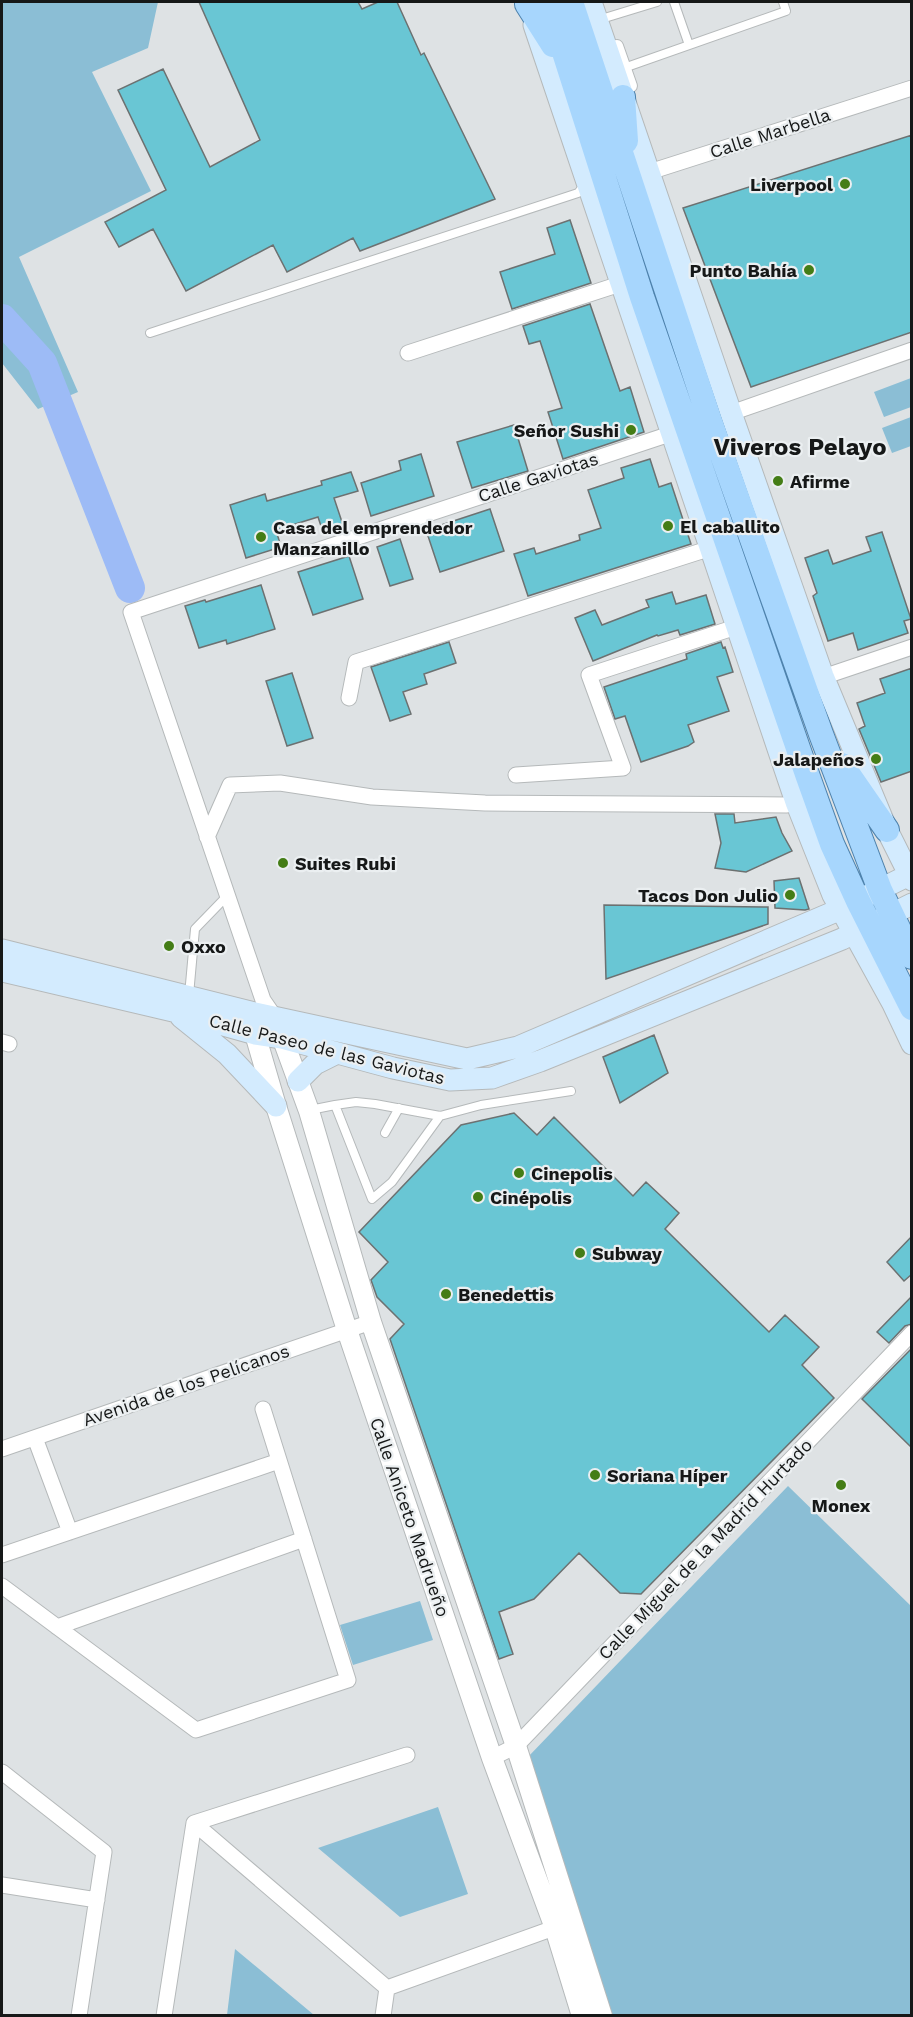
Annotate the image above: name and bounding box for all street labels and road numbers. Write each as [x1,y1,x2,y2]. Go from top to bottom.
street label: Calle Marbella [707,104,833,162]
street label: Calle Gaviotas [475,448,601,506]
street label: Calle Paseo de las Gaviotas [207,1010,447,1088]
street label: Avenida de los Pelícanos [80,1340,292,1430]
street label: Calle Aniceto Madrueño [366,1415,454,1619]
street label: Calle Miguel de la Madrid Hurtado [594,1434,816,1664]

